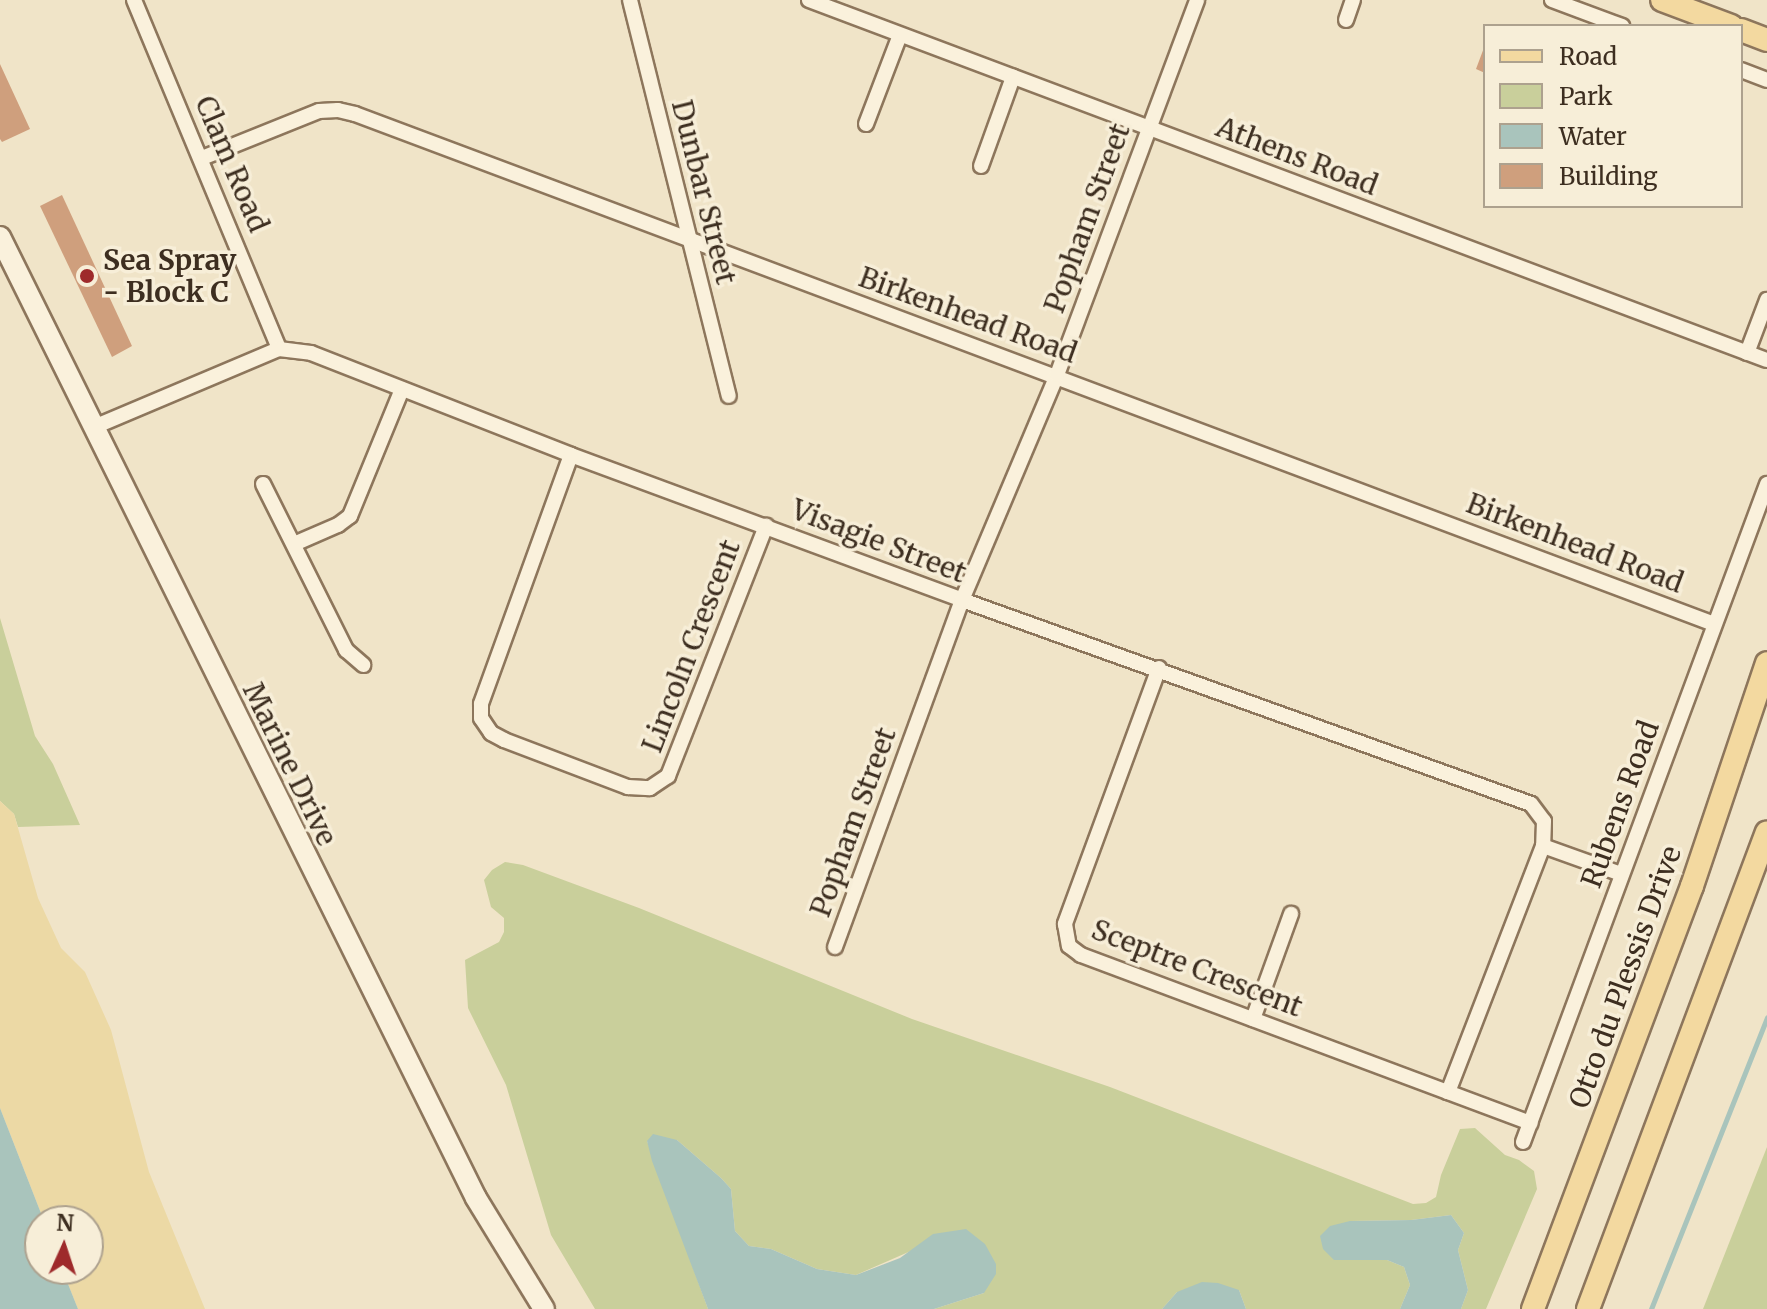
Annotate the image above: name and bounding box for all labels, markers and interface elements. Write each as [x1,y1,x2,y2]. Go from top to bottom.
legend [1483,24,1743,208]
text: Road [1559,41,1617,72]
text: Park [1559,81,1612,112]
street label: Clam Road [188,91,276,237]
street label: Dunbar Street [665,96,743,288]
street label: Athens Road [1212,110,1382,202]
street label: Popham Street [1037,119,1137,317]
text: Water [1559,121,1627,152]
text: Building [1559,161,1658,192]
place label: Sea Spray - Block C [103,243,236,309]
street label: Birkenhead Road [854,260,1082,370]
marker: Sea Spray - Block C [78,267,96,285]
street label: Birkenhead Road [1462,486,1688,600]
street label: Visagie Street [787,492,971,590]
street label: Lincoln Crescent [635,535,747,757]
street label: Marine Drive [236,677,344,851]
street label: Rubens Road [1574,716,1666,892]
street label: Popham Street [803,723,903,921]
street label: Otto du Plessis Drive [1562,841,1688,1113]
street label: Sceptre Crescent [1087,912,1307,1024]
north arrow [24,1205,104,1285]
text: N [56,1209,75,1237]

